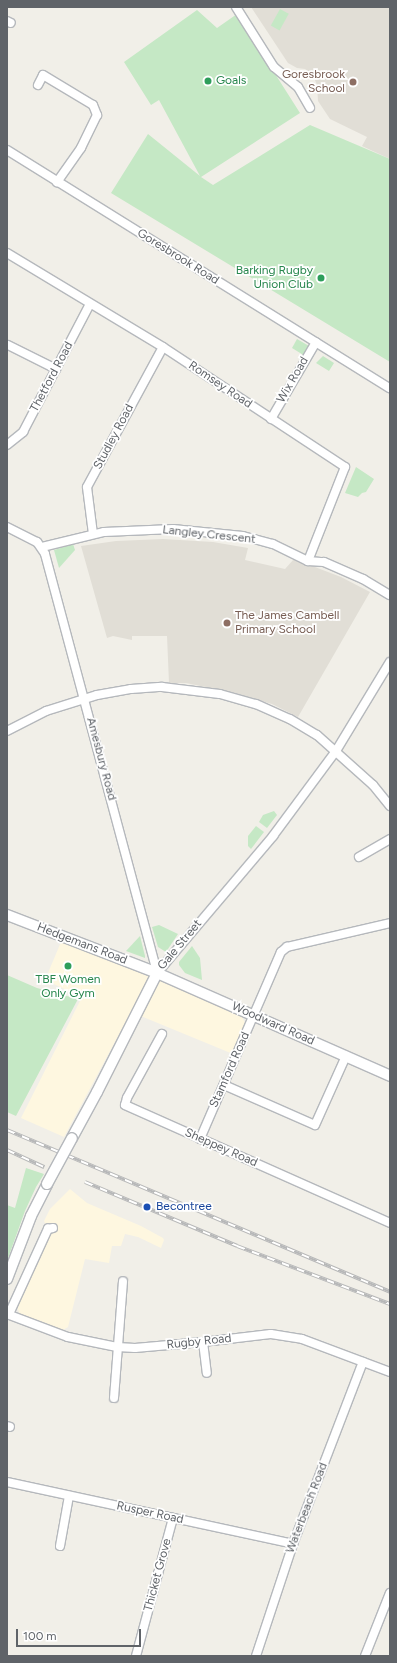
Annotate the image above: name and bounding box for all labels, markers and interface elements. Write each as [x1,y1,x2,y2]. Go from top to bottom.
place label: Goresbrook School [282,68,345,96]
place label: Goals [216,74,246,88]
marker: Goals [203,76,213,86]
marker: Goresbrook School [348,77,358,87]
street label: Goresbrook Road [134,226,222,288]
place label: Barking Rugby Union Club [236,264,313,292]
marker: Barking Rugby Union Club [316,273,326,283]
street label: Thetford Road [27,339,77,415]
street label: Wix Road [274,354,312,406]
street label: Romsey Road [185,358,255,412]
street label: Studley Road [91,402,137,472]
street label: Langley Crescent [162,523,256,547]
place label: The James Cambell Primary School [235,609,339,637]
marker: The James Cambell Primary School [222,618,232,628]
street label: Amesbury Road [83,716,119,802]
street label: Gale Street [155,917,205,973]
street label: Hedgemans Road [35,920,129,968]
marker: TBF Women Only Gym [63,961,73,971]
place label: TBF Women Only Gym [36,973,100,1001]
street label: Woodward Road [229,999,317,1049]
street label: Stamford Road [207,1030,253,1110]
street label: Sheppey Road [182,1126,260,1170]
place label: Becontree [156,1200,212,1214]
marker: Becontree [141,1201,153,1213]
street label: Rugby Road [166,1331,232,1353]
street label: Waterbeach Road [283,1461,331,1555]
street label: Rusper Road [115,1499,185,1527]
street label: Thicket Grove [141,1537,175,1613]
scale bar [18,1621,143,1647]
text: 100 m [23,1629,57,1643]

